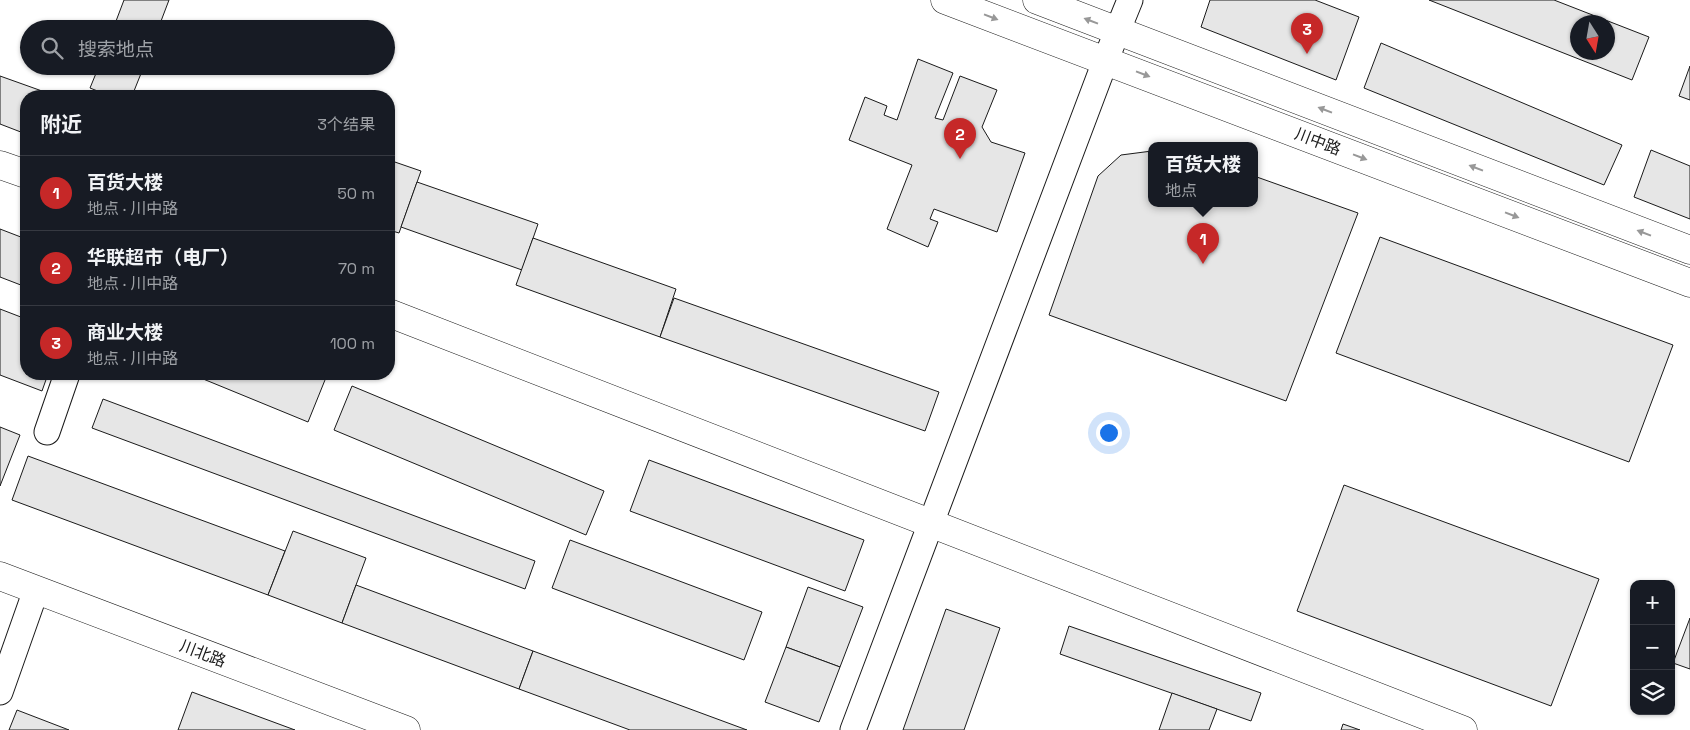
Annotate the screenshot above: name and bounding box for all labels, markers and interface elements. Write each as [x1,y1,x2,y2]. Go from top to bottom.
pin: 3 [1291,13,1323,54]
one-way arrow [984,14,998,22]
north arrow [1570,15,1615,60]
one-way arrow [1084,16,1098,24]
search box [20,20,395,75]
icon: search [38,34,66,62]
text: 搜索地点 [78,37,154,62]
one-way arrow [1136,70,1150,78]
one-way arrow [1317,106,1332,113]
text: 附近 [40,111,82,138]
text: 3个结果 [317,114,375,135]
pin: 2 [944,118,976,159]
street label: 川中路 [1292,123,1344,160]
popup [1148,142,1258,207]
text: 百货大楼 [1165,152,1241,177]
one-way arrow [1353,153,1368,161]
one-way arrow [1469,164,1484,171]
text: 百货大楼 [87,170,163,195]
text: 地点 [1165,180,1197,201]
text: 1 [52,183,60,204]
text: 50 m [337,183,375,204]
text: 地点 · 川中路 [87,198,178,219]
one-way arrow [1505,211,1520,219]
pin: 1 [1187,223,1219,264]
one-way arrow [1637,228,1652,236]
text: 华联超市（电厂） [87,245,239,270]
text: 2 [51,258,61,279]
text: 70 m [338,258,375,279]
text: 地点 · 川中路 [87,273,178,294]
text: 商业大楼 [87,320,163,345]
text: 3 [51,333,61,354]
text: 100 m [330,333,375,354]
text: 地点 · 川中路 [87,348,178,369]
your location [1096,420,1122,446]
map controls [1630,580,1675,715]
button: + [1630,580,1675,625]
button: − [1630,625,1675,670]
street label: 川北路 [177,635,229,672]
button: layers [1630,670,1675,715]

